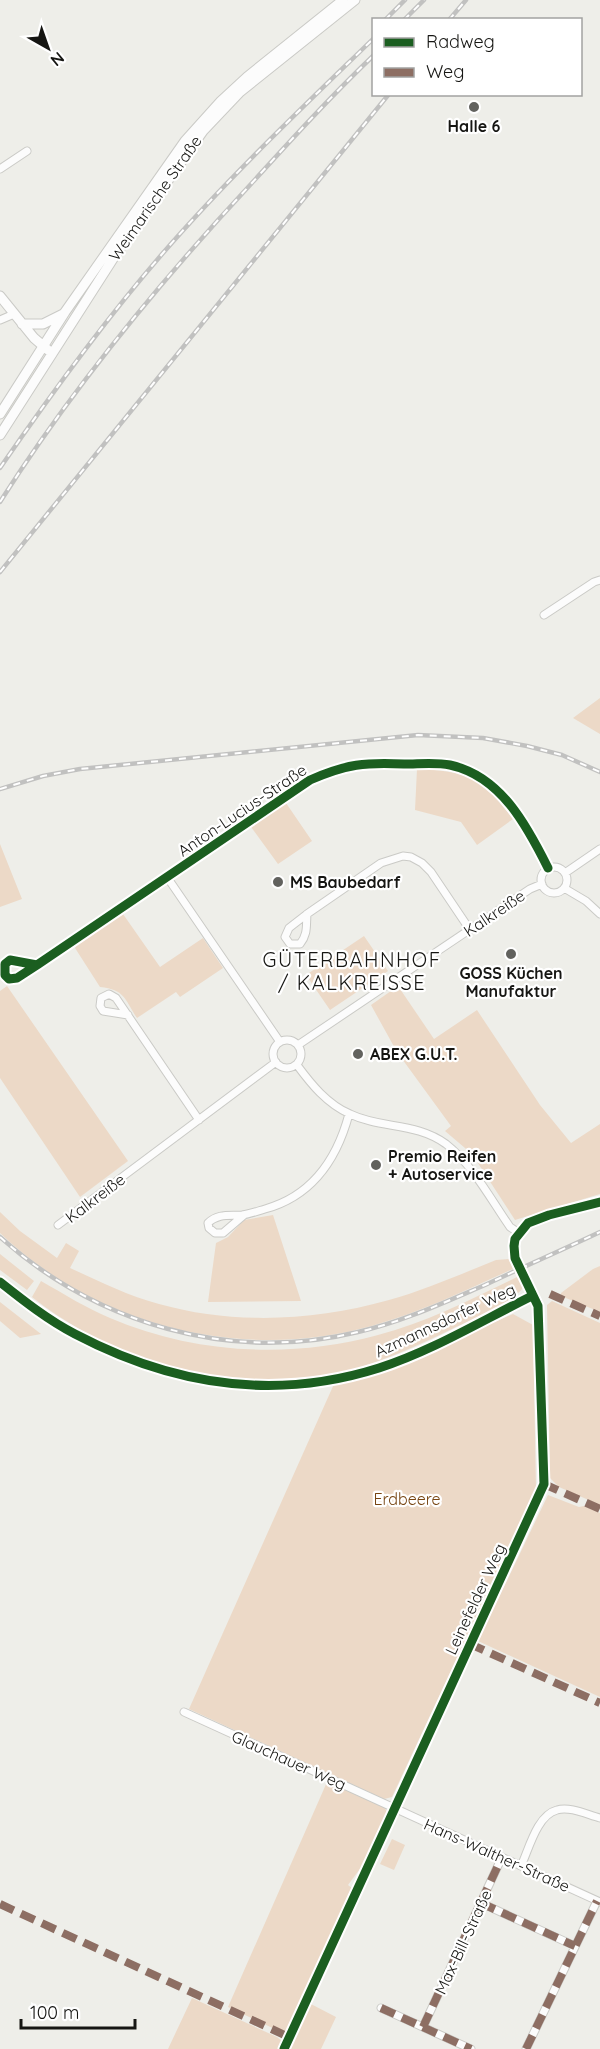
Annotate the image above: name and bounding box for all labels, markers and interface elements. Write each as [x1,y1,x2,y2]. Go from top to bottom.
north arrow [18,18,78,78]
legend [372,18,582,96]
text: Radweg [426,30,495,53]
text: N [47,48,69,71]
text: Weg [426,60,464,83]
marker: Halle 6 [467,100,481,114]
place label: Halle 6 [448,116,501,136]
street label: Weimarische Straße [104,131,206,265]
street label: Anton-Lucius-Straße [174,759,310,861]
place label: MS Baubedarf [290,872,400,892]
marker: MS Baubedarf [271,875,285,889]
street label: Kalkreiße [459,885,529,941]
district label: GÜTERBAHNHOF / KALKREISSE [263,947,441,995]
marker: GOSS Küchen Manufaktur [504,947,518,961]
place label: GOSS Küchen Manufaktur [459,963,563,1001]
place label: ABEX G.U.T. [370,1044,458,1064]
marker: ABEX G.U.T. [351,1047,365,1061]
place label: Premio Reifen + Autoservice [388,1146,496,1184]
marker: Premio Reifen + Autoservice [369,1158,383,1172]
street label: Kalkreiße [61,1169,129,1227]
street label: Azmannsdorfer Weg [372,1279,518,1361]
park label: Erdbeere [373,1489,441,1509]
street label: Leinefelder Weg [440,1540,510,1658]
street label: Glauchauer Weg [229,1726,349,1794]
street label: Hans-Walther-Straße [421,1814,573,1896]
street label: Max-Bill-Straße [430,1886,496,1998]
scale bar [21,1992,135,2030]
text: 100 m [30,2001,79,2024]

